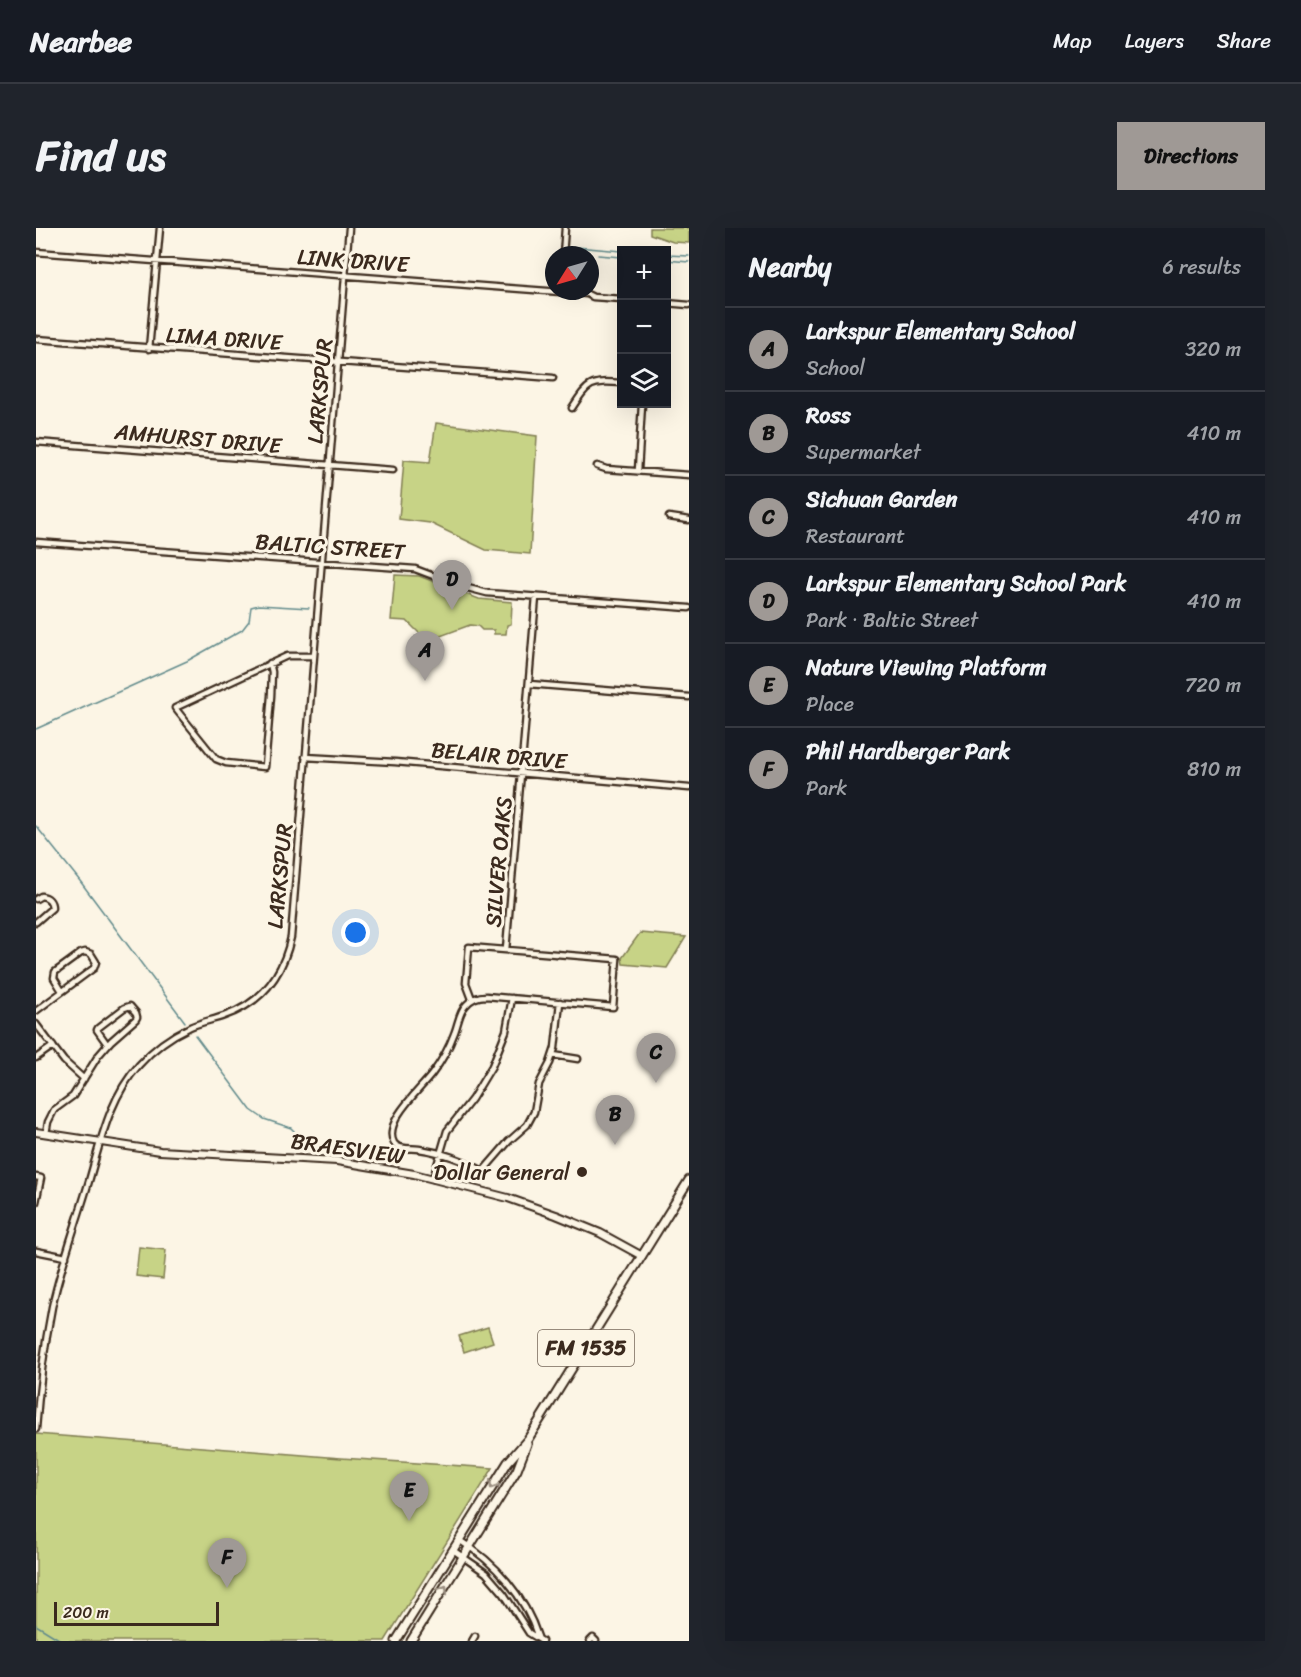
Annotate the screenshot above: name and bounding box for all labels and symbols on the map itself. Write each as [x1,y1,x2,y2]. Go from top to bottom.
street label: LINK DRIVE [296,237,412,284]
north arrow [545,246,599,300]
street label: LIMA DRIVE [165,315,285,362]
street label: LARKSPUR [295,337,344,445]
street label: AMHURST DRIVE [112,412,285,465]
street label: BALTIC STREET [254,522,407,571]
pin: D [432,560,472,610]
pin: A [406,632,444,681]
street label: BELAIR DRIVE [430,730,570,781]
street label: SILVER OAKS [473,795,524,929]
street label: LARKSPUR [255,822,304,930]
your location [341,918,370,947]
pin: C [636,1034,676,1083]
pin: B [596,1096,634,1145]
street label: BRAESVIEW [288,1121,408,1176]
place label: Dollar General [434,1153,571,1192]
marker: Dollar General [575,1165,589,1179]
road number: FM 1535 [538,1330,634,1366]
pin: E [390,1472,428,1521]
one-way arrow [489,1479,501,1489]
pin: F [208,1538,246,1588]
one-way arrow [436,1585,448,1595]
scale bar [54,1599,219,1626]

